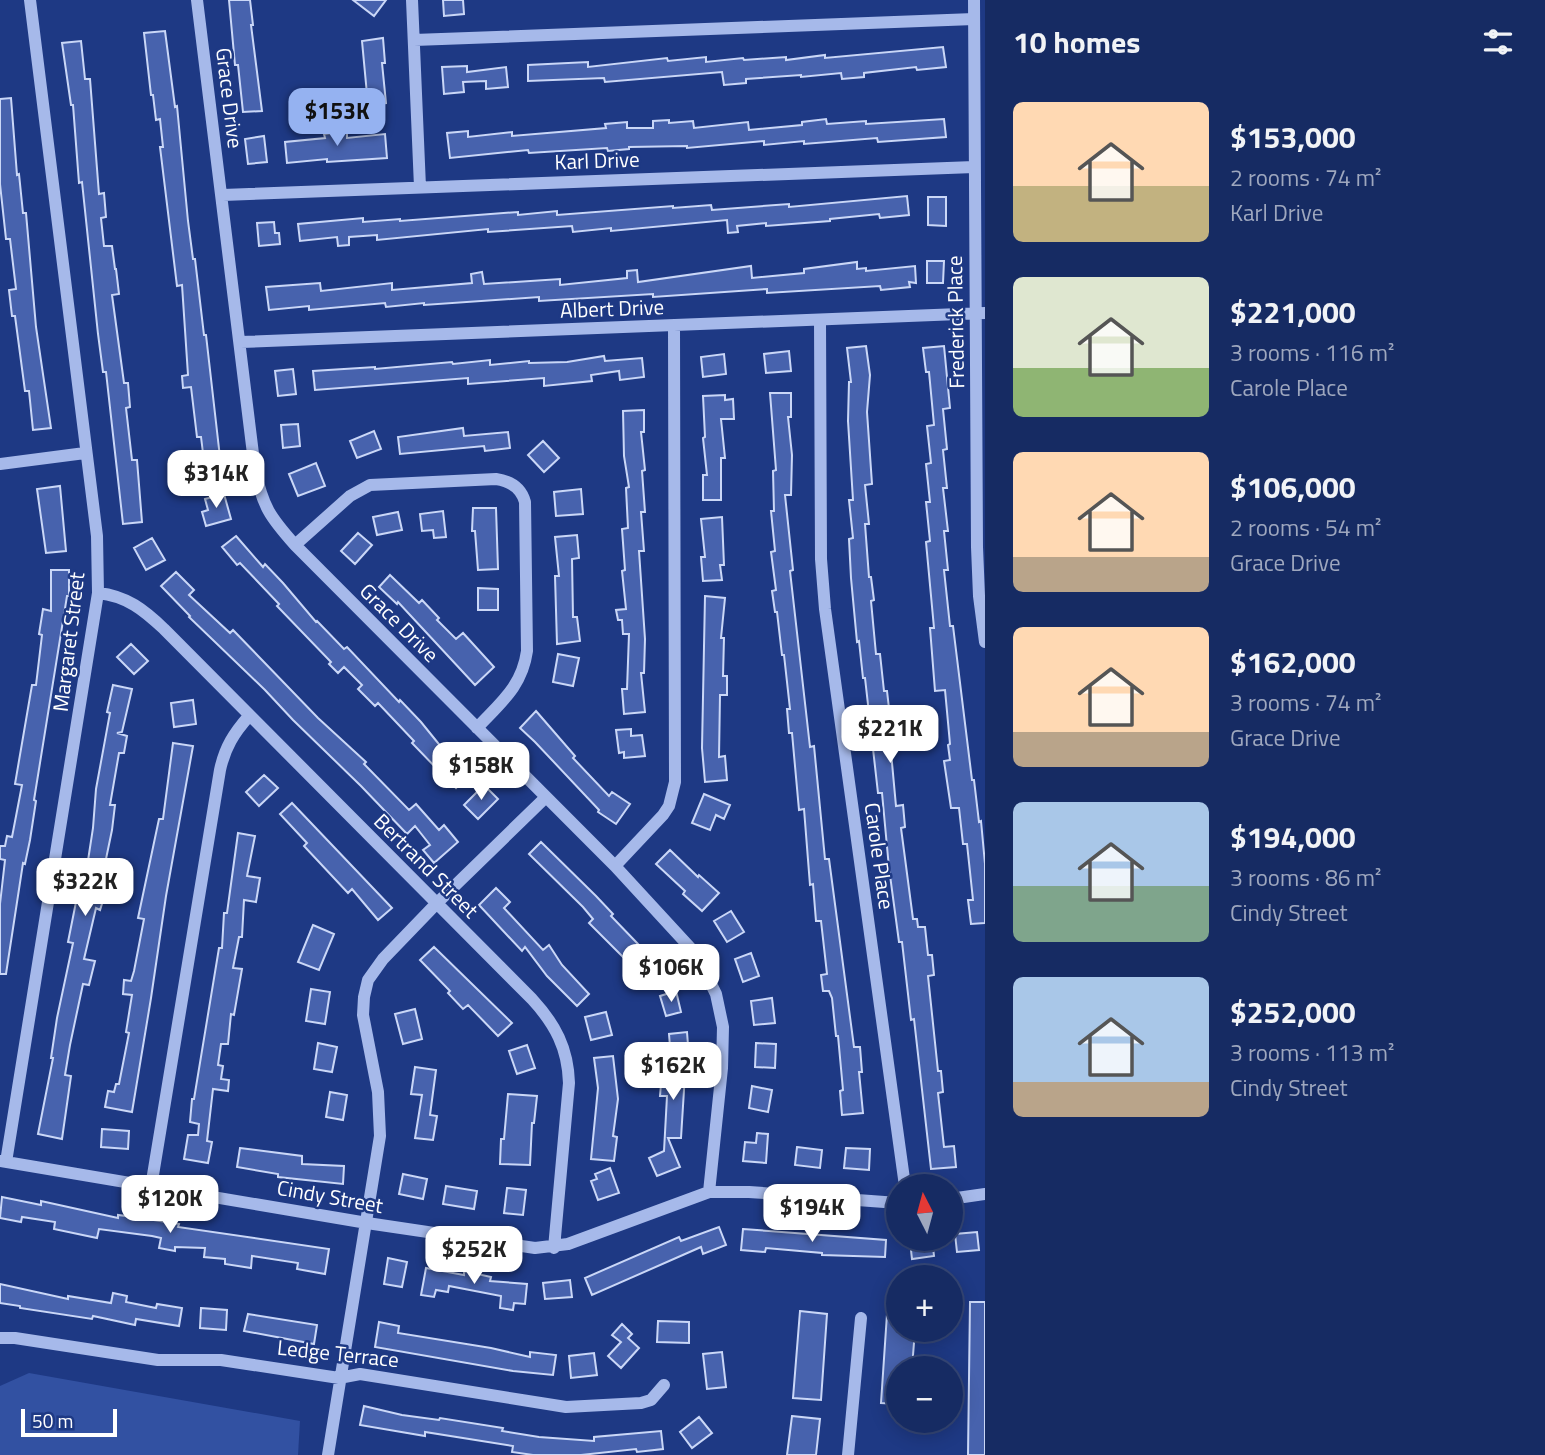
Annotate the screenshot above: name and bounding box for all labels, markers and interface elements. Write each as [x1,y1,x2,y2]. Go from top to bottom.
text: 10 homes [1013,19,1140,65]
icon: filters [1479,23,1517,61]
street label: Grace Drive [208,46,252,150]
pin: $153K [288,88,386,148]
text: $153K [304,93,370,128]
text: $153,000 [1230,114,1356,160]
icon: home [1069,130,1153,214]
street label: Karl Drive [554,143,640,177]
text: 2 rooms · 74 m² [1230,160,1381,195]
text: Karl Drive [1230,195,1323,230]
street label: Frederick Place [938,255,972,389]
text: $221,000 [1230,289,1356,335]
street label: Albert Drive [559,290,665,326]
icon: home [1069,305,1153,389]
text: 3 rooms · 116 m² [1230,335,1394,370]
text: Carole Place [1230,370,1348,405]
pin: $314K [167,450,265,510]
text: $314K [183,455,249,490]
text: $106,000 [1230,464,1356,510]
icon: home [1069,480,1153,564]
text: 2 rooms · 54 m² [1230,510,1381,545]
text: Grace Drive [1230,545,1341,580]
street label: Margaret Street [44,570,93,713]
street label: Grace Drive [353,575,447,669]
text: $162,000 [1230,639,1356,685]
icon: home [1069,655,1153,739]
text: 3 rooms · 74 m² [1230,685,1381,720]
pin: $221K [841,706,939,765]
text: $221K [857,710,923,745]
text: Grace Drive [1230,720,1341,755]
pin: $158K [432,742,530,802]
text: $158K [448,747,514,782]
street label: Carole Place [857,800,903,911]
street label: Bertrand Street [367,806,487,926]
text: $194,000 [1230,814,1356,860]
icon: home [1069,830,1153,914]
pin: $322K [36,858,134,918]
text: 3 rooms · 86 m² [1230,860,1381,895]
text: $322K [52,863,118,898]
text: Cindy Street [1230,895,1348,930]
pin: $106K [622,944,720,1004]
text: $106K [638,949,704,984]
text: $252,000 [1230,989,1356,1035]
icon: home [1069,1005,1153,1089]
text: 3 rooms · 113 m² [1230,1035,1394,1070]
pin: $162K [624,1042,722,1102]
text: $162K [640,1047,706,1082]
text: Cindy Street [1230,1070,1348,1105]
street label: Cindy Street [275,1171,386,1221]
north arrow [886,1174,962,1251]
map controls [886,1174,963,1433]
pin: $120K [121,1176,219,1235]
text: $120K [137,1180,203,1215]
pin: $194K [763,1184,861,1244]
text: $194K [779,1189,845,1224]
pin: $252K [425,1226,523,1286]
text: $252K [441,1231,507,1266]
button: + [886,1265,963,1342]
street label: Ledge Terrace [276,1331,401,1375]
button: − [886,1356,963,1433]
scale bar [21,1406,117,1438]
text: 50 m [32,1406,73,1435]

